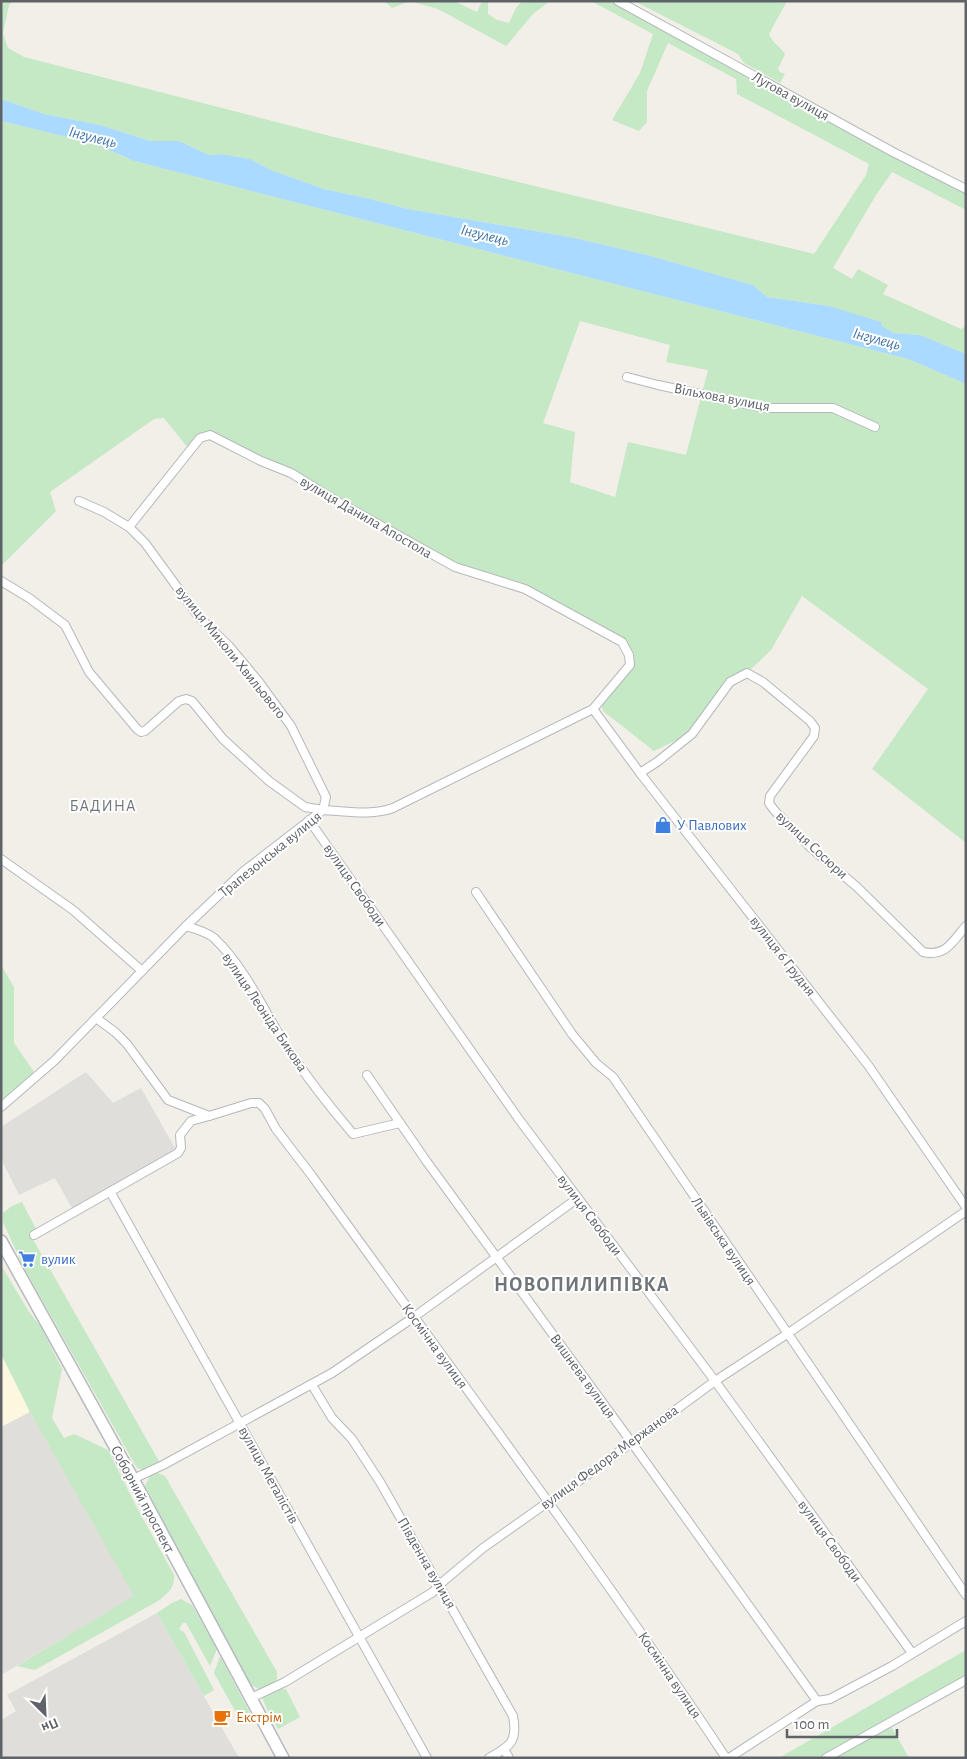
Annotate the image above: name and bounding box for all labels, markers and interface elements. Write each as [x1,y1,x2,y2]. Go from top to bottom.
street label: Лугова вулиця [750,69,832,124]
water label: Інгулець [67,123,118,151]
water label: Інгулець [459,221,510,249]
water label: Інгулець [851,325,902,353]
street label: Вільхова вулиця [673,381,771,414]
street label: вулиця Данила Апостола [297,474,434,561]
street label: вулиця Миколи Хвильового [172,583,289,722]
district label: БАДИНА [69,798,137,814]
street label: Трапезонська вулиця [216,809,324,900]
street label: вулиця Сосюри [773,809,850,882]
shop icon: У Павлових [653,815,673,835]
place label: У Павлових [677,818,747,833]
street label: вулиця Свободи [320,841,389,930]
street label: вулиця 6 Грудня [747,913,818,999]
street label: вулиця Леоніда Бикова [219,950,310,1075]
street label: вулиця Свободи [554,1172,625,1259]
street label: Львівська вулиця [689,1194,759,1288]
supermarket icon: вулик [17,1249,37,1269]
place label: вулик [41,1252,76,1267]
district label: НОВОПИЛИПІВКА [494,1275,670,1295]
street label: Космічна вулиця [399,1301,470,1392]
street label: Вишнева вулиця [547,1331,618,1421]
street label: вулиця Федора Мержанова [538,1402,681,1512]
street label: вулиця Металістів [236,1424,301,1526]
street label: Соборний проспект [108,1443,177,1556]
street label: вулиця Свободи [795,1497,864,1585]
street label: Південна вулиця [394,1515,459,1611]
street label: Космічна вулиця [635,1629,704,1721]
north arrow [20,1689,70,1739]
scale bar [787,1706,897,1738]
cafe icon: Екстрім [212,1707,232,1727]
place label: Екстрім [236,1710,282,1725]
text: Пн [39,1715,61,1735]
text: 100 m [794,1717,829,1732]

